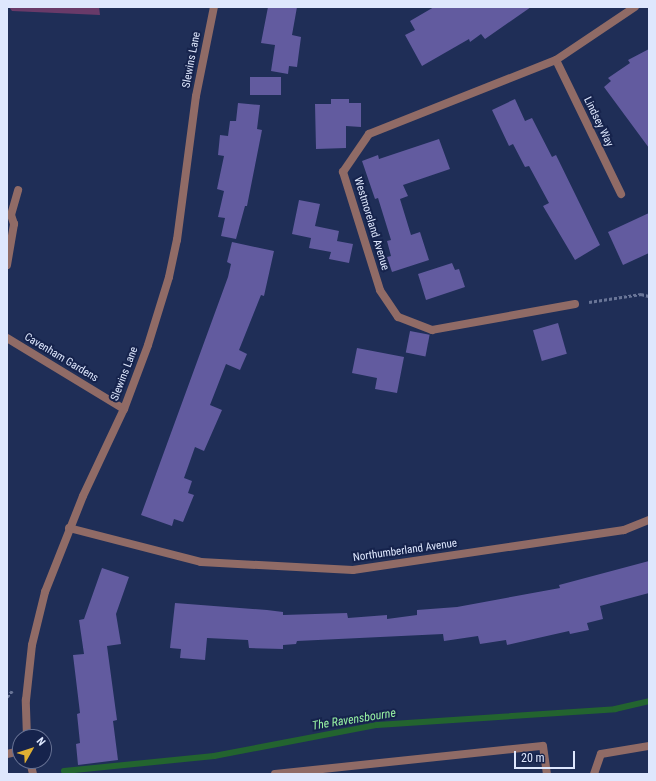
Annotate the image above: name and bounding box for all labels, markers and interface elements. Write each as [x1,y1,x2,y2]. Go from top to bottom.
street label: Slewins Lane [180,31,204,89]
street label: Lindsey Way [580,95,616,149]
street label: Westmoreland Avenue [351,176,391,272]
street label: Cavenham Gardens [22,331,100,385]
street label: Slewins Lane [109,345,141,403]
street label: Northumberland Avenue [352,537,458,565]
water label: The Ravensbourne [311,706,397,734]
north arrow [12,729,52,769]
text: N [34,735,48,748]
scale bar [516,743,577,769]
text: 20 m [521,751,545,765]

